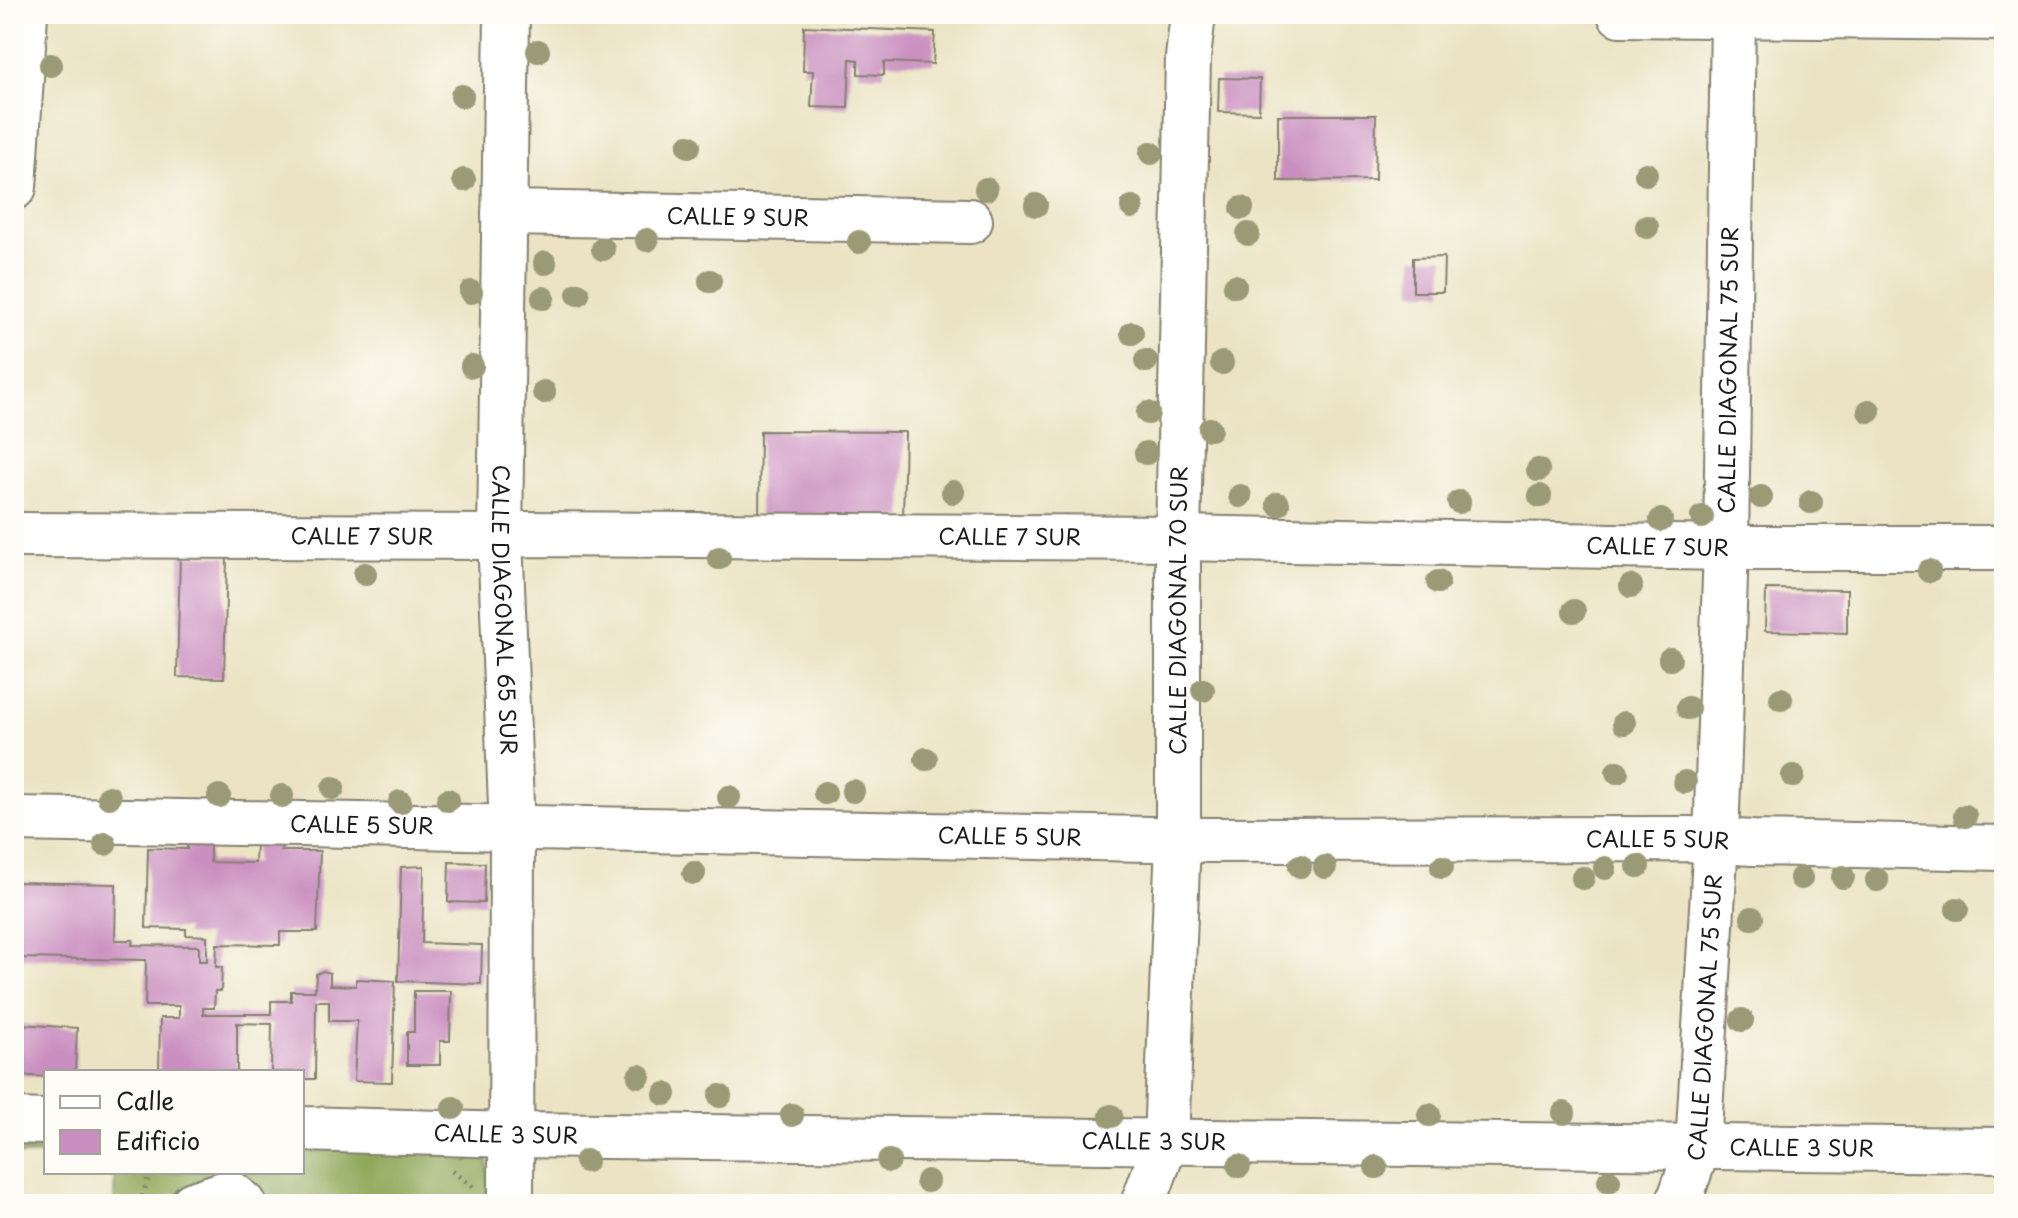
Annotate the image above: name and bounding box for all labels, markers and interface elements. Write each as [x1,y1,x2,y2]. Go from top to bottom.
street label: CALLE 9 SUR [666,198,810,233]
street label: CALLE DIAGONAL 75 SUR [1708,226,1745,514]
street label: CALLE DIAGONAL 65 SUR [485,464,527,756]
street label: CALLE DIAGONAL 70 SUR [1160,465,1195,755]
street label: CALLE 7 SUR [290,518,434,552]
street label: CALLE 7 SUR [938,519,1081,552]
street label: CALLE 7 SUR [1586,527,1730,563]
street label: CALLE 5 SUR [290,806,434,841]
street label: CALLE 5 SUR [937,817,1082,853]
street label: CALLE 5 SUR [1586,821,1731,857]
street label: CALLE DIAGONAL 75 SUR [1676,873,1729,1165]
legend [44,1070,304,1174]
text: Calle [116,1082,174,1118]
street label: CALLE 3 SUR [433,1115,579,1151]
text: Edificio [116,1122,200,1158]
street label: CALLE 3 SUR [1081,1123,1227,1157]
street label: CALLE 3 SUR [1729,1129,1875,1164]

